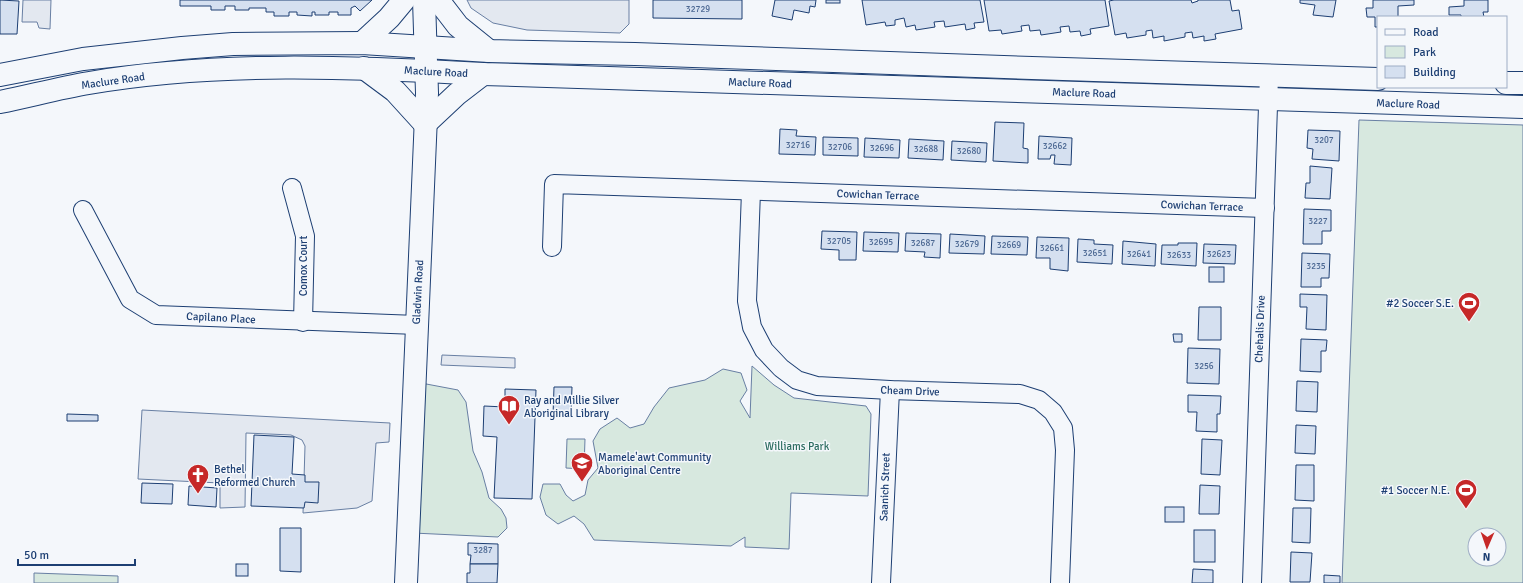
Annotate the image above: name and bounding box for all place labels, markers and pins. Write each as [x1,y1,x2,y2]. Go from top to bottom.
sports icon: #2 Soccer S.E. [1456,290,1482,323]
place label: #2 Soccer S.E. [1386,297,1454,310]
library icon: Ray and Millie Silver Aboriginal Library [496,393,522,426]
place label: Ray and Millie Silver Aboriginal Library [524,394,619,420]
school or university icon: Mamele'awt Community Aboriginal Centre [569,450,595,483]
place label: Mamele'awt Community Aboriginal Centre [598,451,712,477]
church icon: Bethel Reformed Church [185,462,211,495]
place label: Bethel Reformed Church [214,463,296,489]
sports icon: #1 Soccer N.E. [1453,477,1479,510]
place label: #1 Soccer N.E. [1381,484,1450,497]

